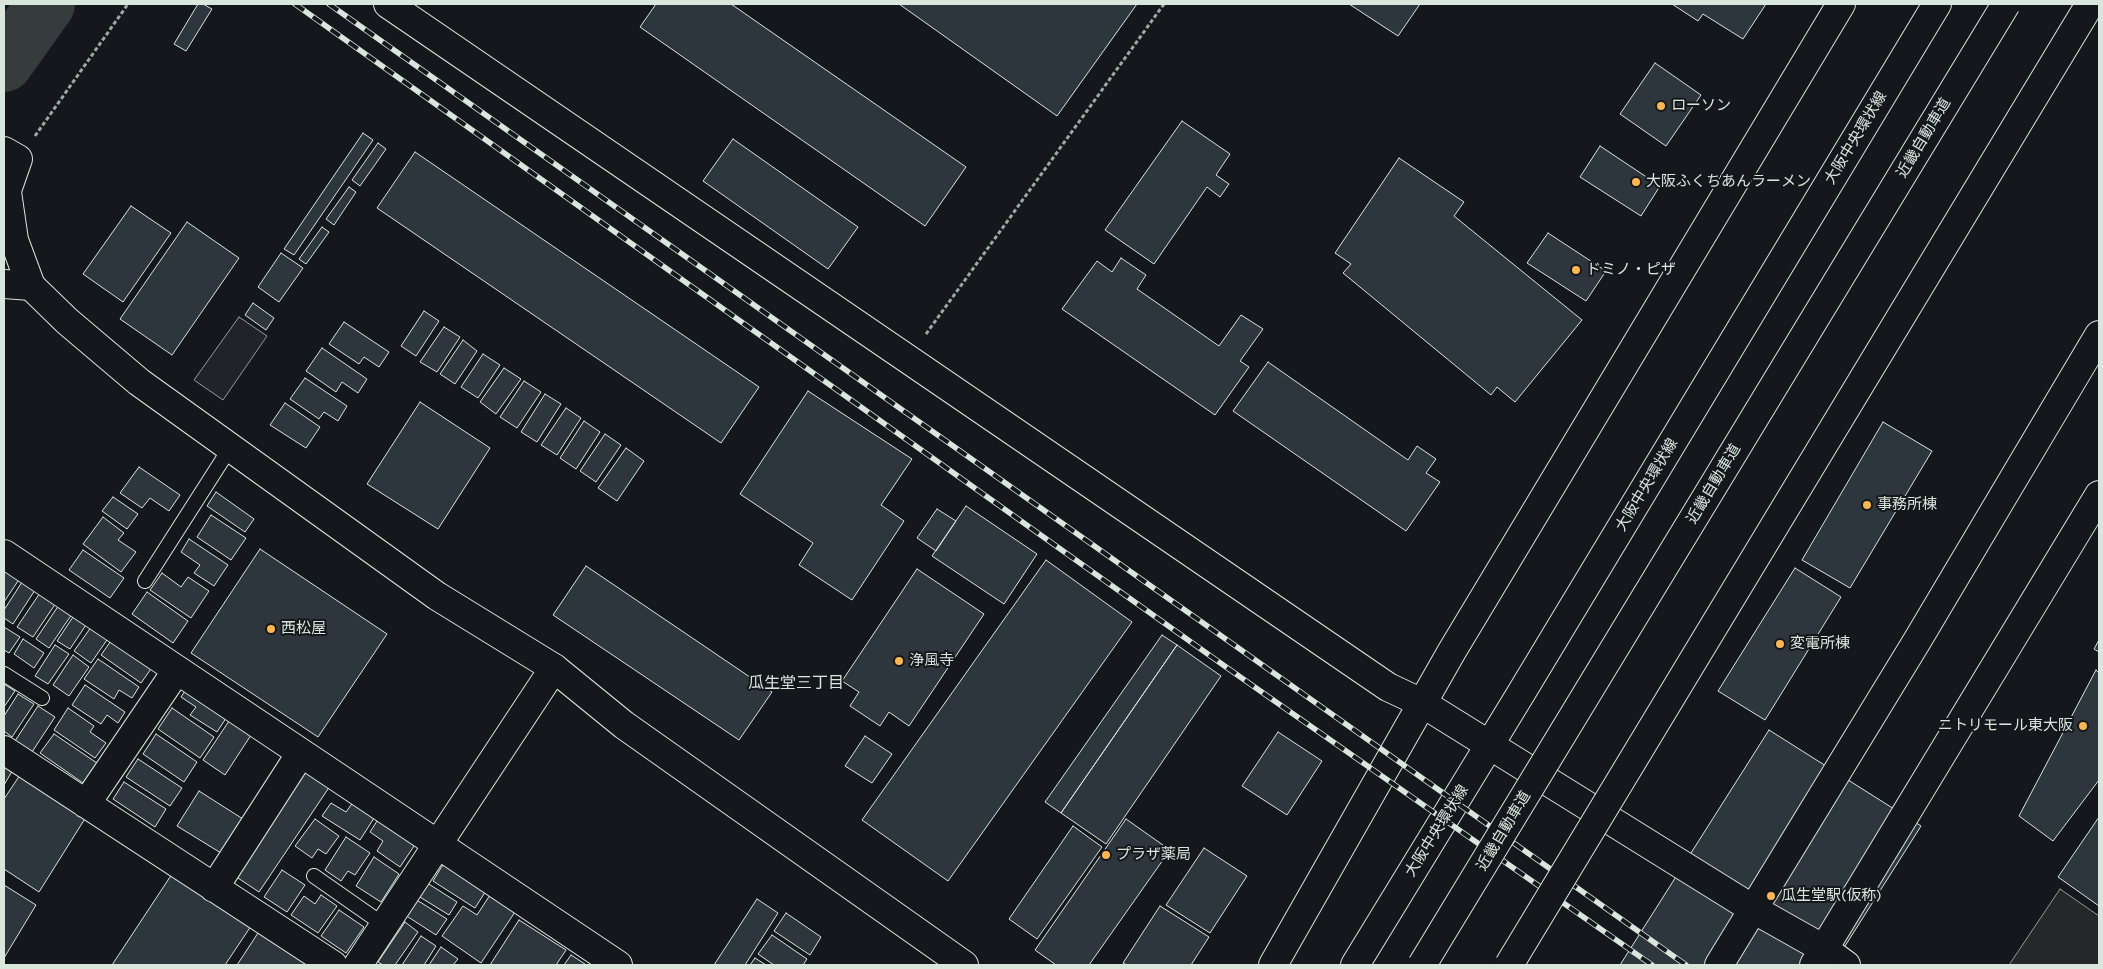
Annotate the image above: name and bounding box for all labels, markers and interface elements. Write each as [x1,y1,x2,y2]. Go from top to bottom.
street label: 大阪中央環状線 [1821,88,1891,188]
street label: 近畿自動車道 [1893,95,1955,181]
place label: ローソン [1671,97,1731,115]
marker: ローソン [1655,100,1667,112]
place label: 大阪ふくちあんラーメン [1646,173,1811,191]
marker: 大阪ふくちあんラーメン [1630,176,1642,188]
place label: ドミノ・ピザ [1586,261,1676,279]
marker: ドミノ・ピザ [1570,264,1582,276]
street label: 大阪中央環状線 [1612,435,1682,535]
street label: 近畿自動車道 [1683,441,1745,527]
place label: 事務所棟 [1877,496,1937,514]
marker: 事務所棟 [1861,499,1873,511]
place label: 西松屋 [281,620,326,638]
marker: 西松屋 [265,623,277,635]
place label: 変電所棟 [1790,635,1850,653]
marker: 変電所棟 [1774,638,1786,650]
place label: 浄風寺 [909,652,954,670]
marker: 浄風寺 [893,655,905,667]
district label: 瓜生堂三丁目 [748,673,844,693]
place label: ニトリモール東大阪 [1938,717,2073,735]
marker: ニトリモール東大阪 [2077,720,2089,732]
street label: 大阪中央環状線 [1402,782,1472,880]
street label: 近畿自動車道 [1473,788,1535,874]
place label: プラザ薬局 [1116,846,1191,864]
marker: プラザ薬局 [1100,849,1112,861]
place label: 瓜生堂駅(仮称) [1781,887,1882,905]
marker: 瓜生堂駅(仮称) [1765,890,1777,902]

